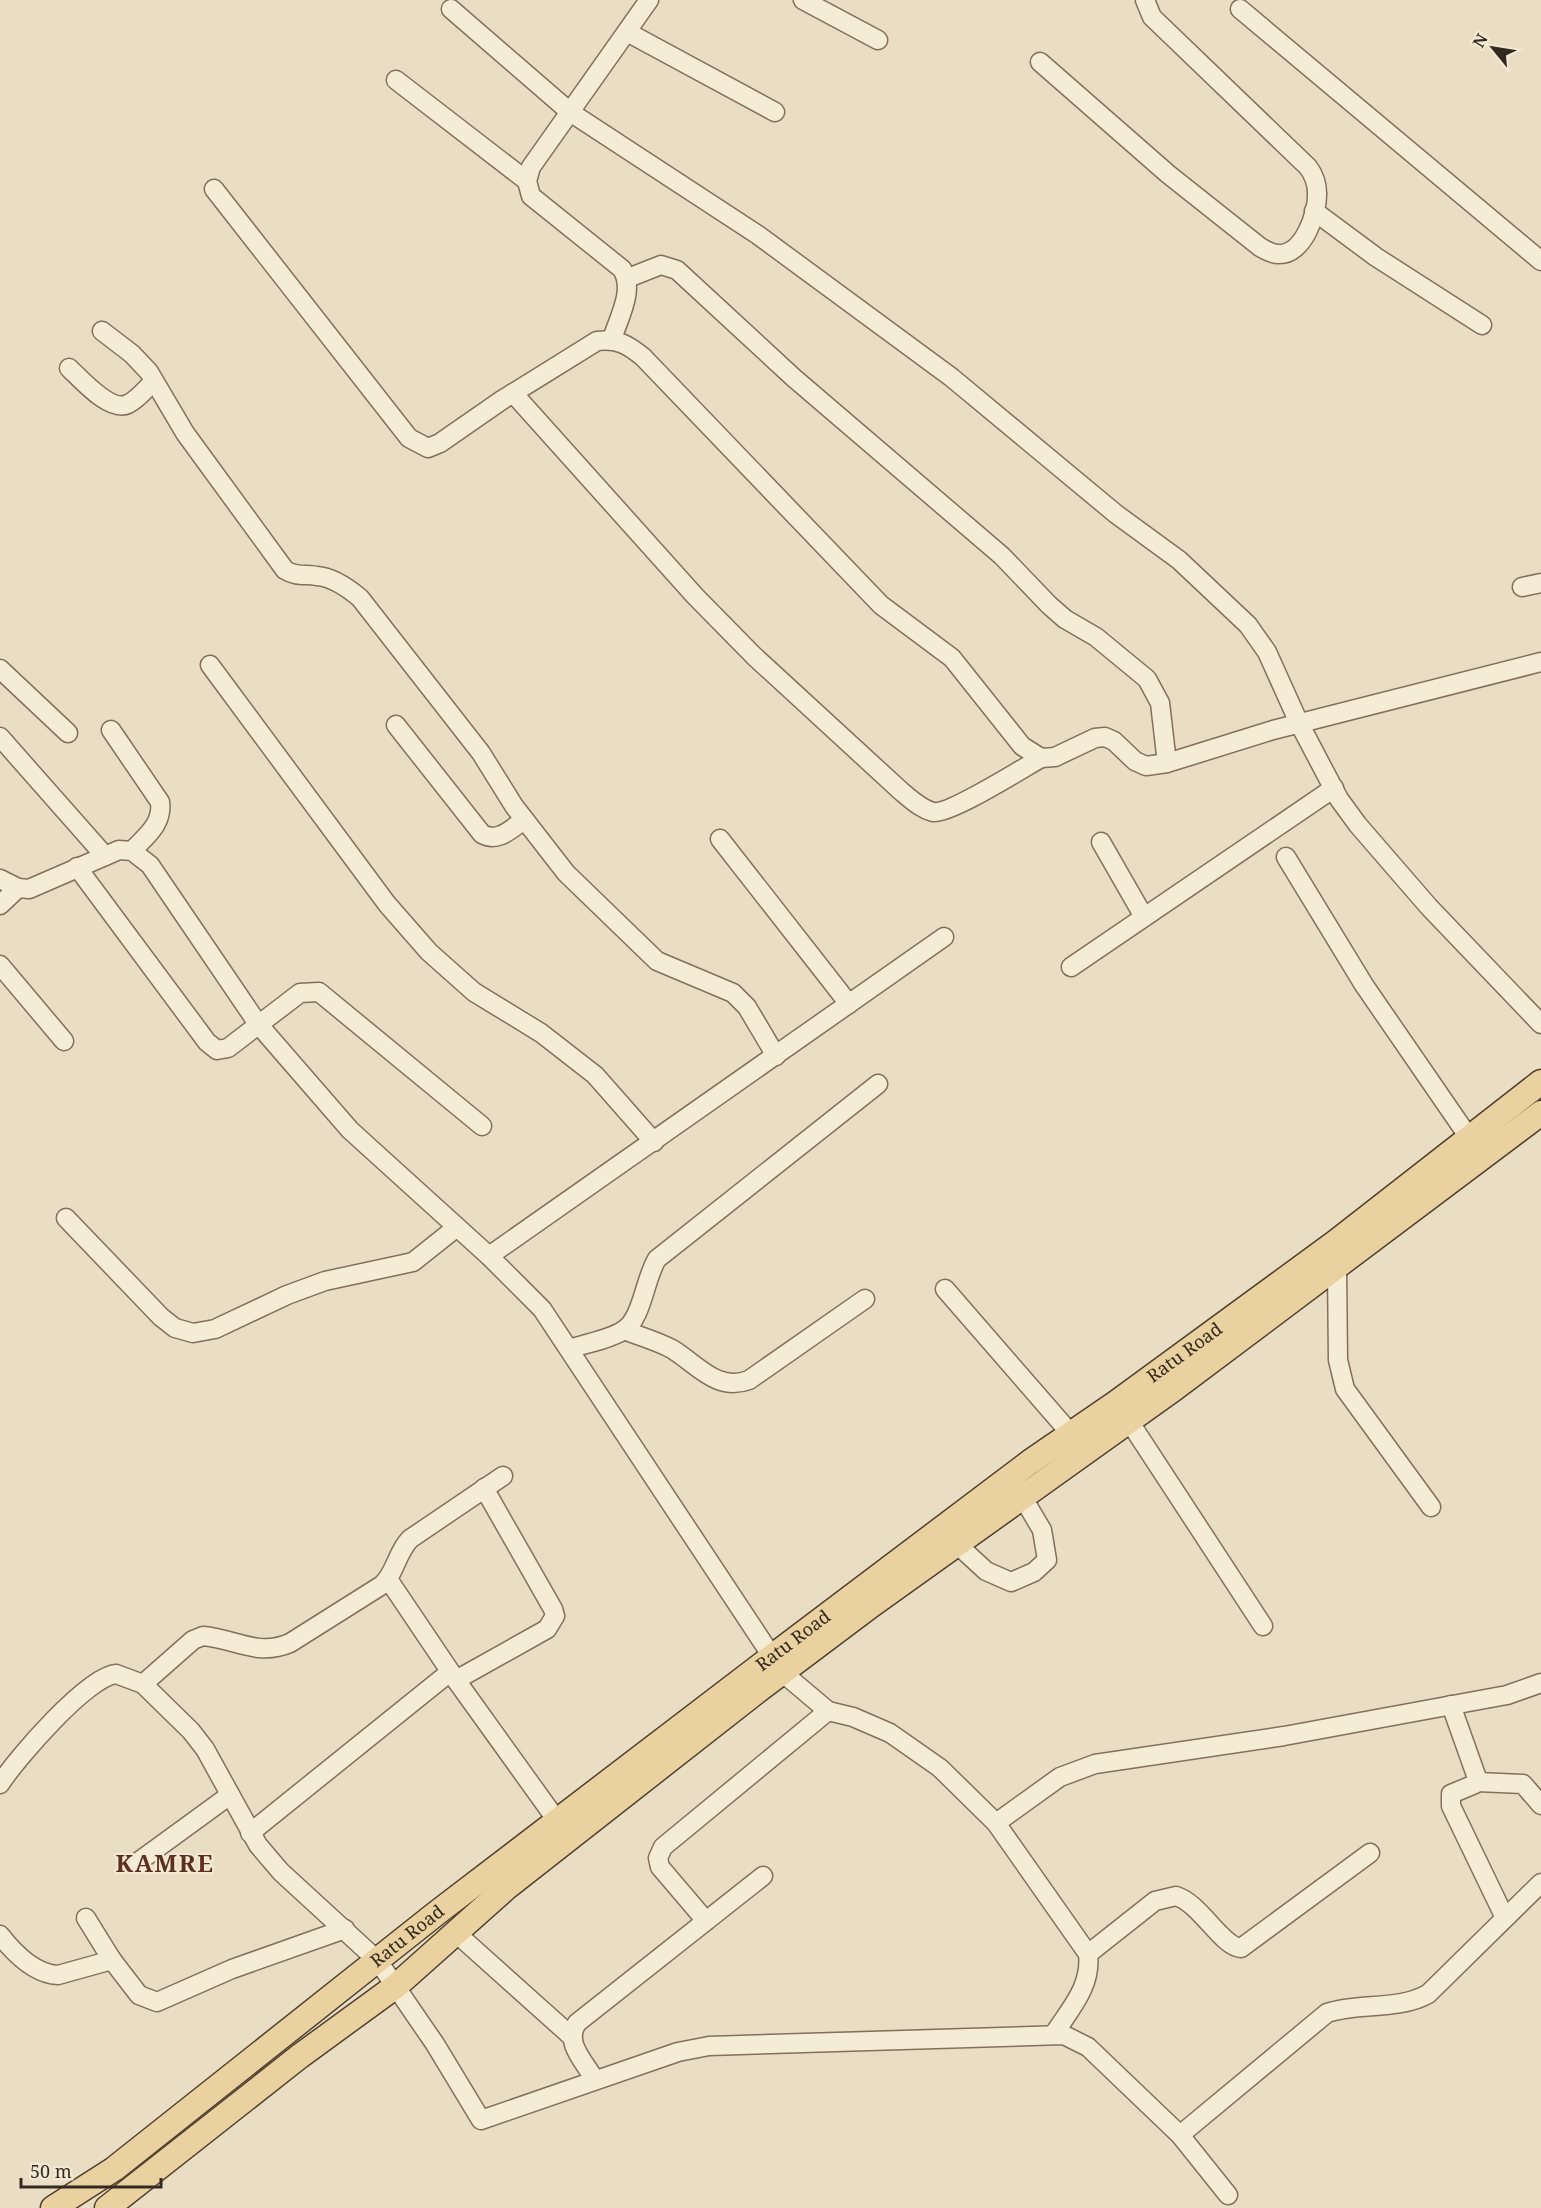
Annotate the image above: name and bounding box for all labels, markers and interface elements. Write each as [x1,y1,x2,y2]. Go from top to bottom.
north arrow [1463,18,1523,78]
text: N [1467,29,1493,51]
street label: Ratu Road [1142,1316,1227,1388]
street label: Ratu Road [750,1604,835,1676]
district label: KAMRE [116,1846,214,1879]
street label: Ratu Road [365,1899,449,1972]
scale bar [21,2151,160,2189]
text: 50 m [30,2159,72,2183]

